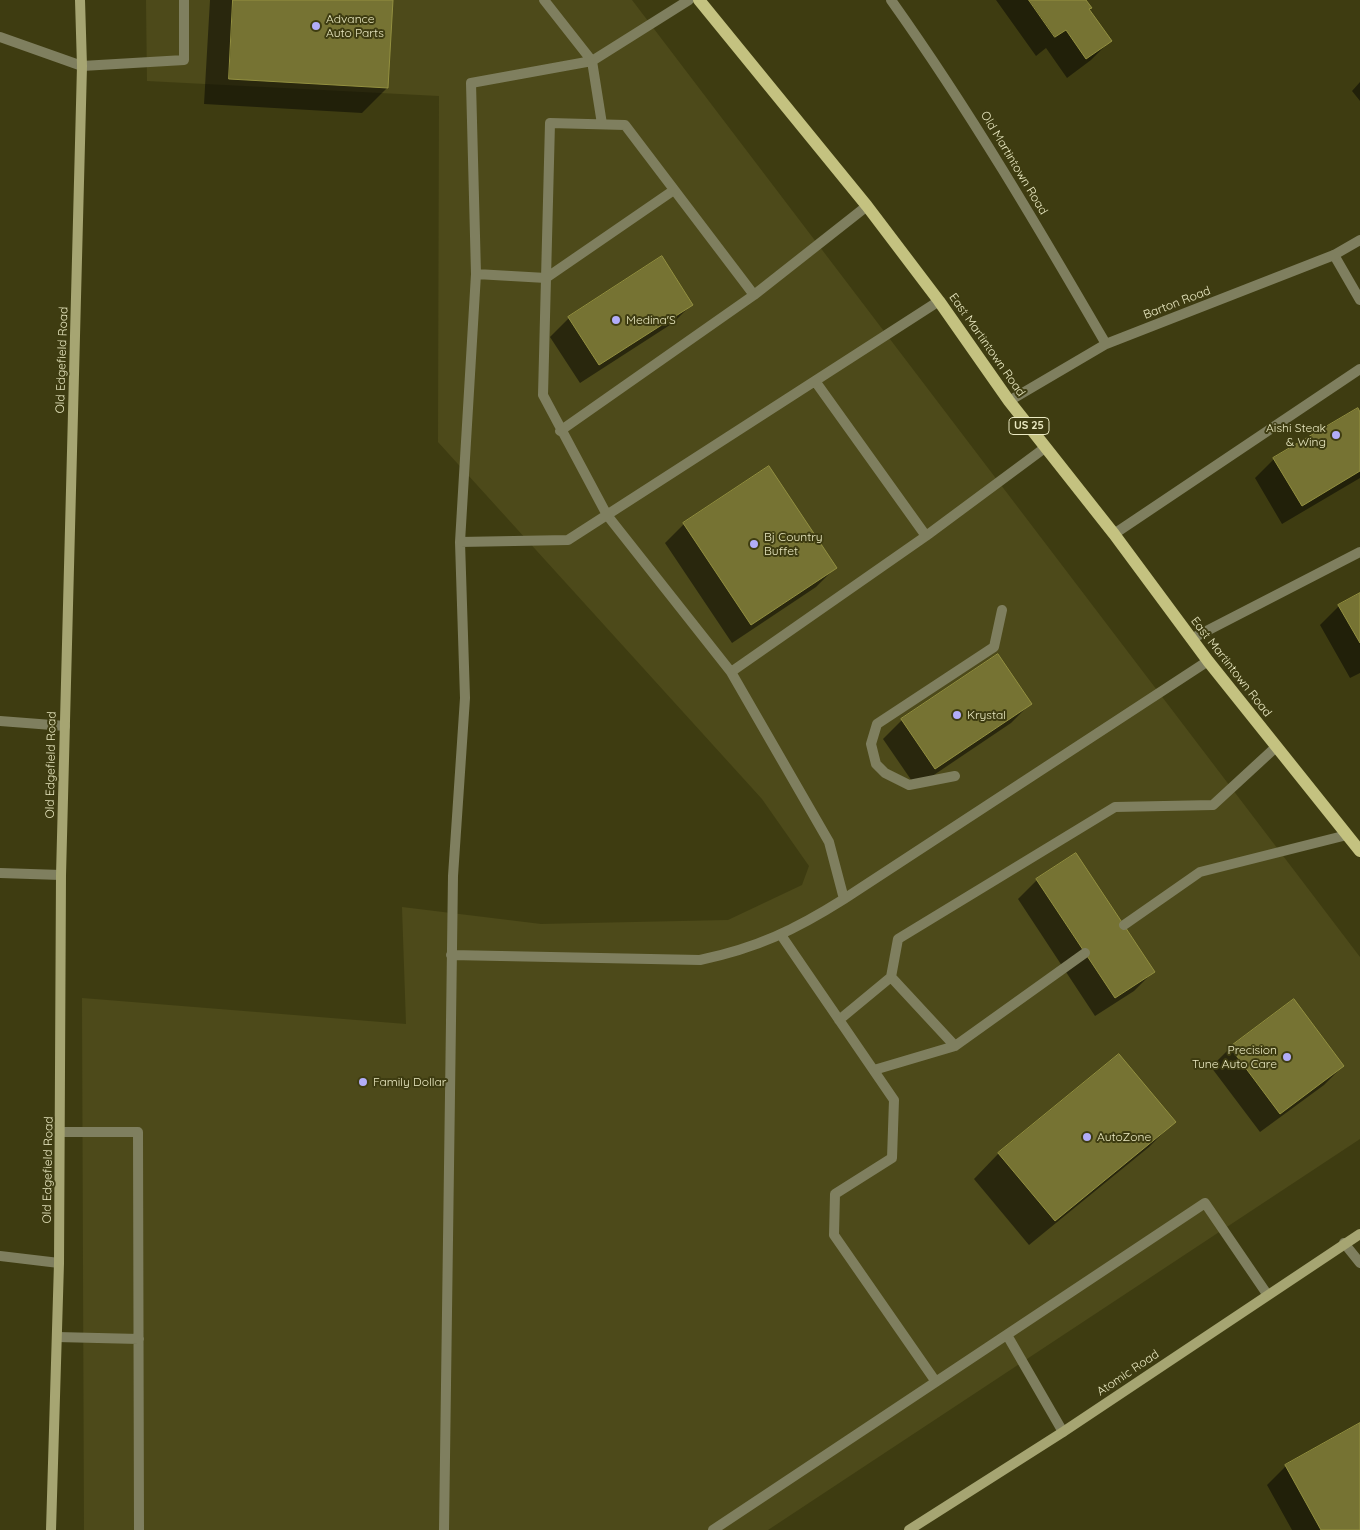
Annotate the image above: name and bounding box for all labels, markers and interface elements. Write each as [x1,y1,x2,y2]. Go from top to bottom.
place label: Advance Auto Parts [326,12,384,40]
marker: Advance Auto Parts [310,20,322,32]
street label: Old Martintown Road [977,109,1051,217]
street label: Barton Road [1141,284,1213,322]
street label: East Martintown Road [946,291,1028,399]
street label: Old Edgefield Road [53,306,71,414]
place label: Medina'S [626,313,676,327]
marker: Medina'S [610,314,622,326]
road number: US 25 [1009,418,1049,434]
place label: Aishi Steak & Wing [1266,421,1326,449]
marker: Aishi Steak & Wing [1330,429,1342,441]
place label: Bj Country Buffet [764,530,823,558]
marker: Bj Country Buffet [748,538,760,550]
street label: East Martintown Road [1188,614,1274,720]
place label: Krystal [967,708,1006,722]
marker: Krystal [951,709,963,721]
street label: Old Edgefield Road [43,711,59,819]
place label: Precision Tune Auto Care [1192,1043,1277,1071]
marker: Precision Tune Auto Care [1281,1051,1293,1063]
place label: Family Dollar [373,1075,446,1089]
marker: Family Dollar [357,1076,369,1088]
street label: Old Edgefield Road [40,1116,56,1224]
place label: AutoZone [1097,1130,1151,1144]
marker: AutoZone [1081,1131,1093,1143]
street label: Atomic Road [1094,1347,1162,1399]

